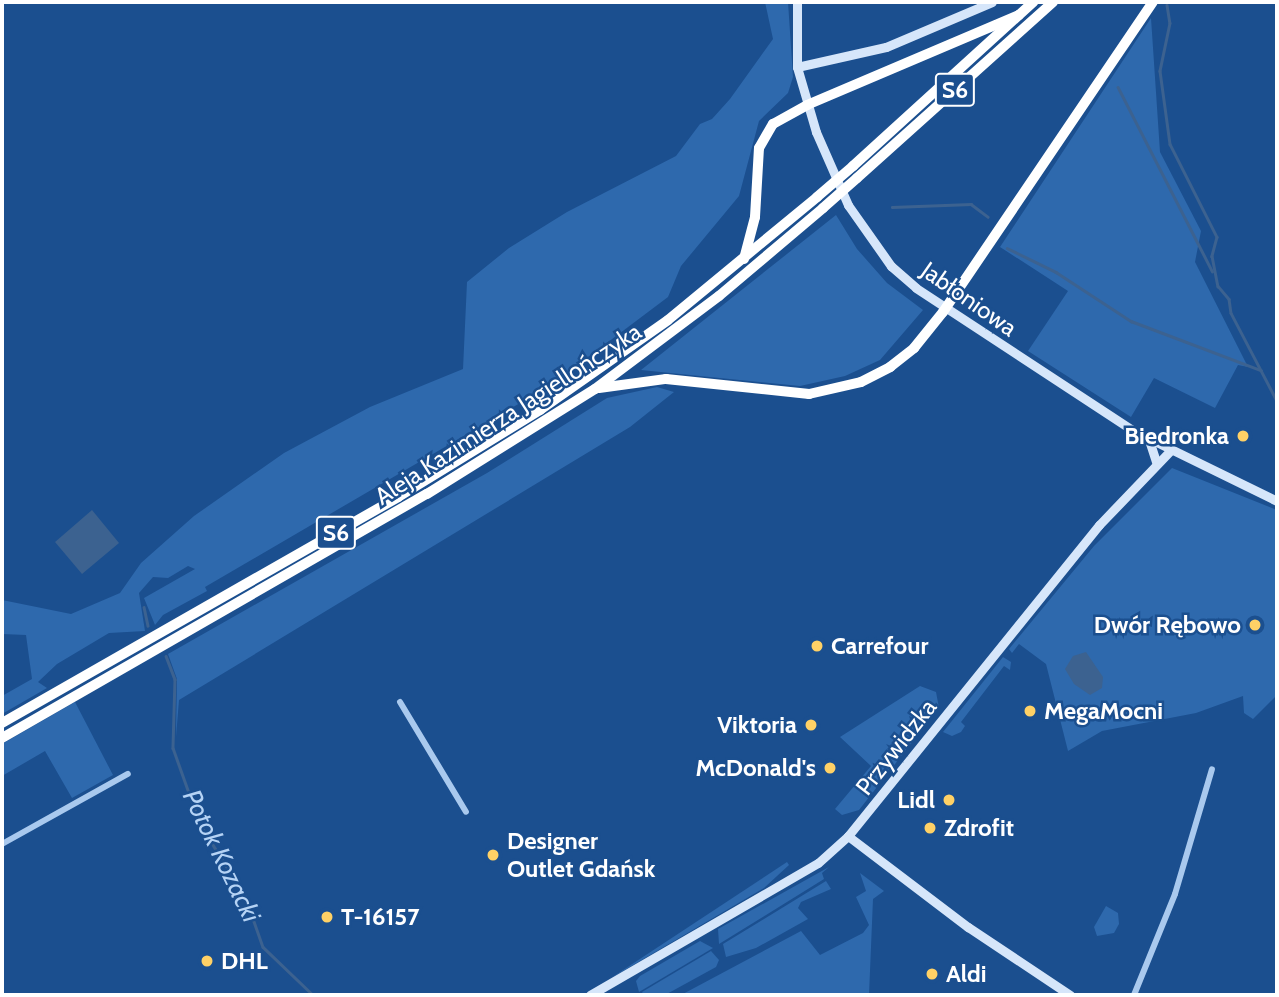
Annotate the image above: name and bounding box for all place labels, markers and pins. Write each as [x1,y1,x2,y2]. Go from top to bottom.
place label: Biedronka [1124,422,1229,450]
marker: Biedronka [1235,428,1251,444]
place label: Dwór Rębowo [1094,611,1241,639]
marker: Dwór Rębowo [1247,617,1263,633]
place label: Carrefour [831,632,928,660]
marker: Carrefour [809,638,825,654]
place label: MegaMocni [1044,697,1163,725]
marker: MegaMocni [1022,703,1038,719]
place label: Viktoria [717,711,797,739]
marker: Viktoria [803,717,819,733]
place label: McDonald's [695,754,816,782]
marker: McDonald's [822,760,838,776]
place label: Lidl [897,786,935,814]
marker: Lidl [941,792,957,808]
place label: Zdrofit [944,814,1014,842]
marker: Zdrofit [922,820,938,836]
place label: Designer Outlet Gdańsk [507,827,655,883]
marker: Designer Outlet Gdańsk [485,847,501,863]
place label: T-16157 [341,903,419,931]
marker: T-16157 [319,909,335,925]
place label: DHL [221,947,268,975]
marker: DHL [199,953,215,969]
place label: Aldi [946,960,986,988]
marker: Aldi [924,966,940,982]

